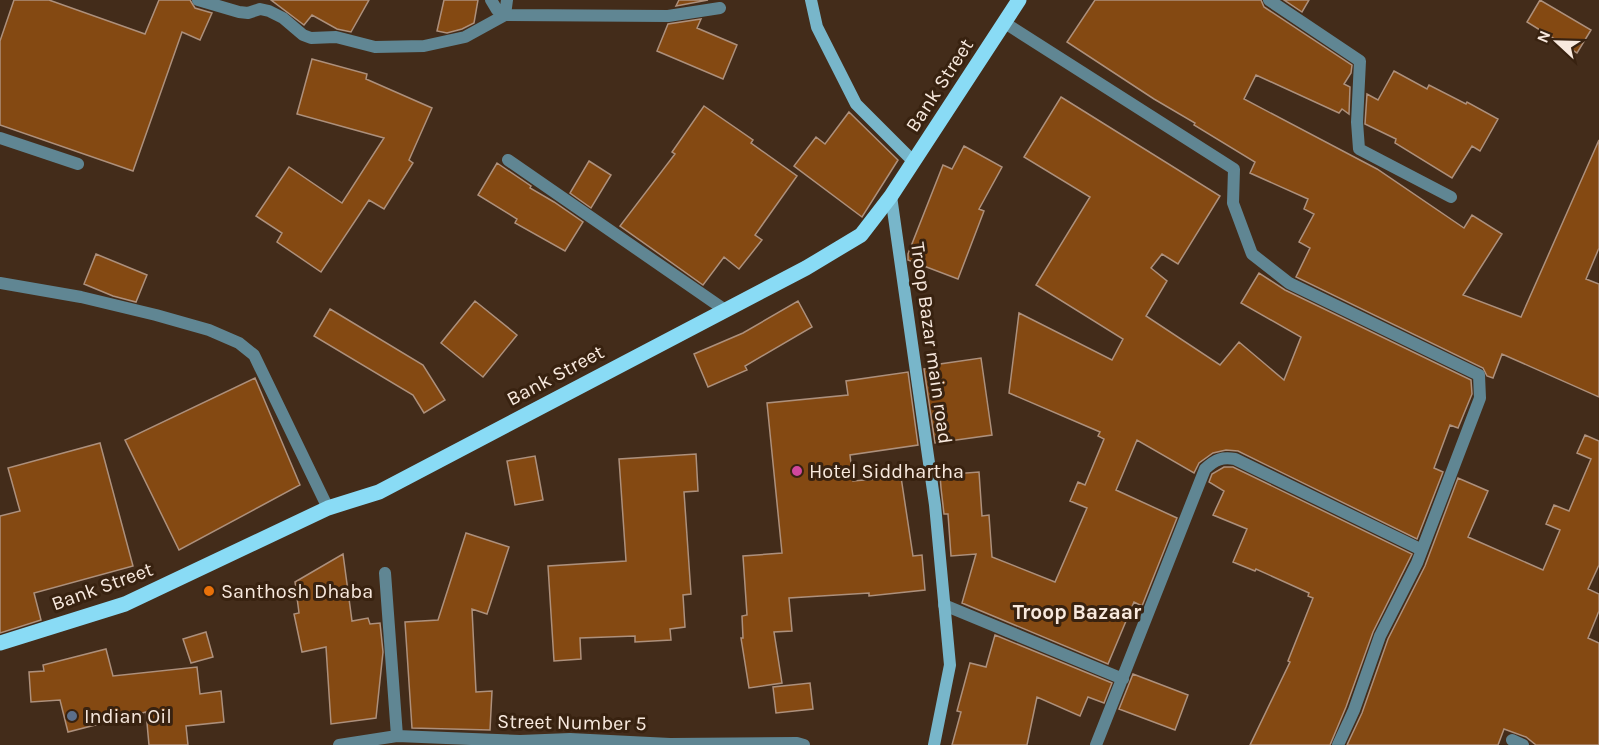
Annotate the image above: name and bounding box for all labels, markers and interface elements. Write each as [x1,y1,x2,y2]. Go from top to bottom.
north arrow [1527,12,1587,72]
text: N [1533,28,1555,45]
street label: Bank Street [901,34,978,136]
street label: Troop Bazar main road [906,241,957,445]
street label: Bank Street [503,340,608,411]
place label: Hotel Siddhartha [809,460,964,483]
marker: Hotel Siddhartha [790,464,804,478]
street label: Bank Street [48,557,157,615]
place label: Santhosh Dhaba [221,580,373,603]
marker: Santhosh Dhaba [202,584,216,598]
district label: Troop Bazaar [1013,600,1142,624]
place label: Indian Oil [84,705,172,728]
marker: Indian Oil [65,709,79,723]
street label: Street Number 5 [497,710,647,735]

